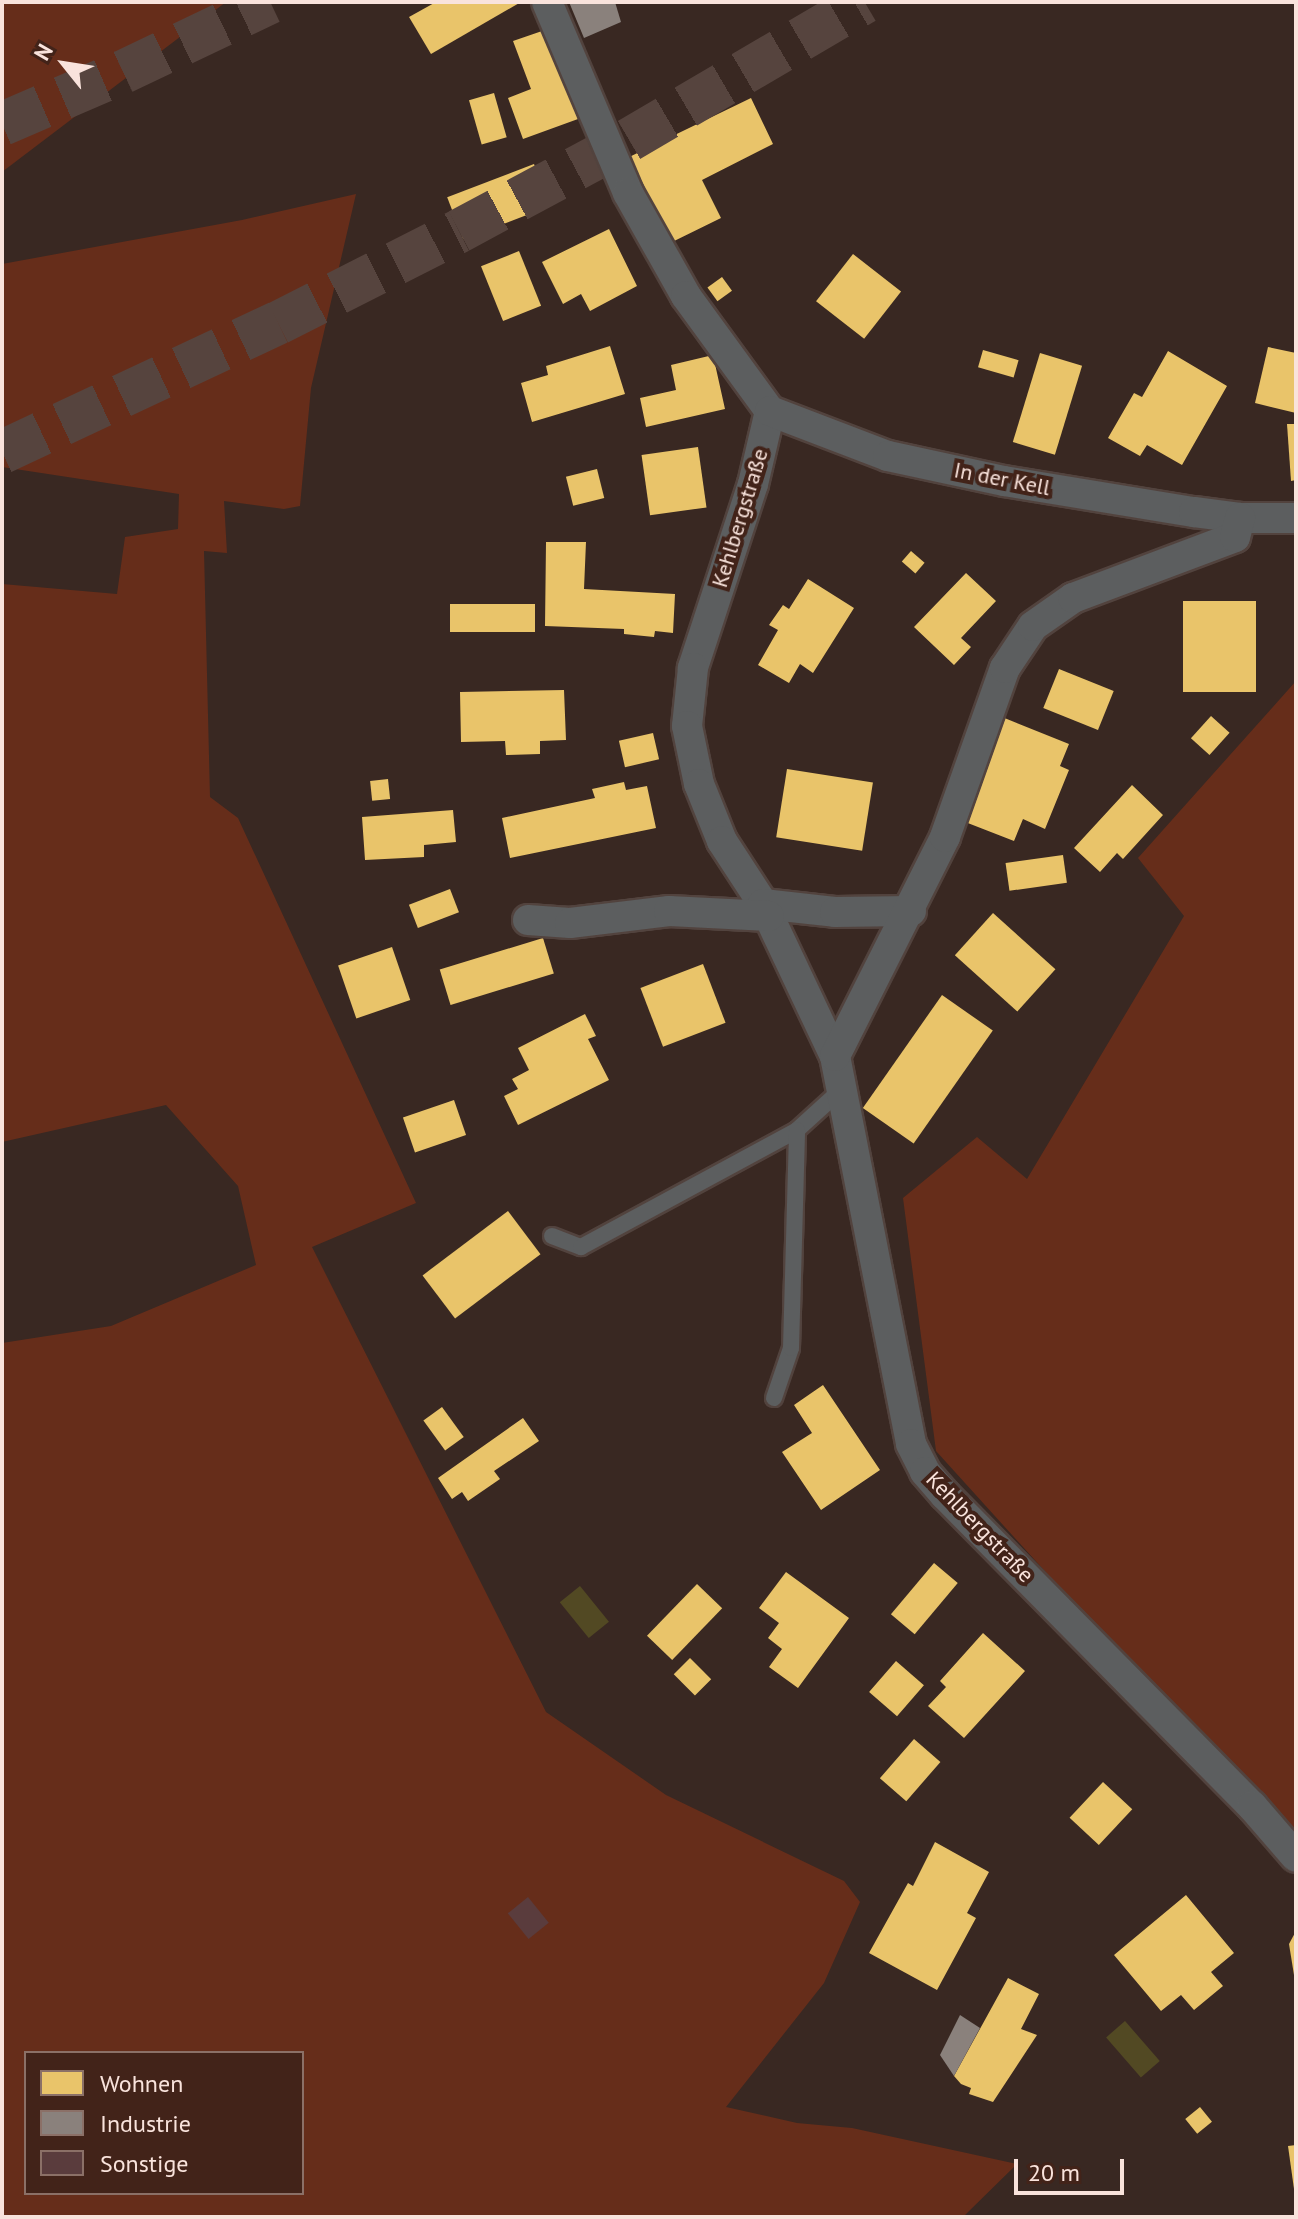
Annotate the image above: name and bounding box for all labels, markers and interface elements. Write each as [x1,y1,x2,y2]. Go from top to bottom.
north arrow [24,24,104,104]
text: N [27,39,59,65]
street label: Kehlbergstraße [706,445,774,591]
street label: In der Kell [952,457,1052,501]
street label: Kehlbergstraße [921,1466,1039,1588]
legend [24,2051,304,2195]
text: Wohnen [100,2068,183,2099]
text: Industrie [100,2108,191,2139]
scale bar [1018,2143,1128,2193]
text: Sonstige [100,2148,189,2179]
text: 20 m [1028,2157,1080,2188]

